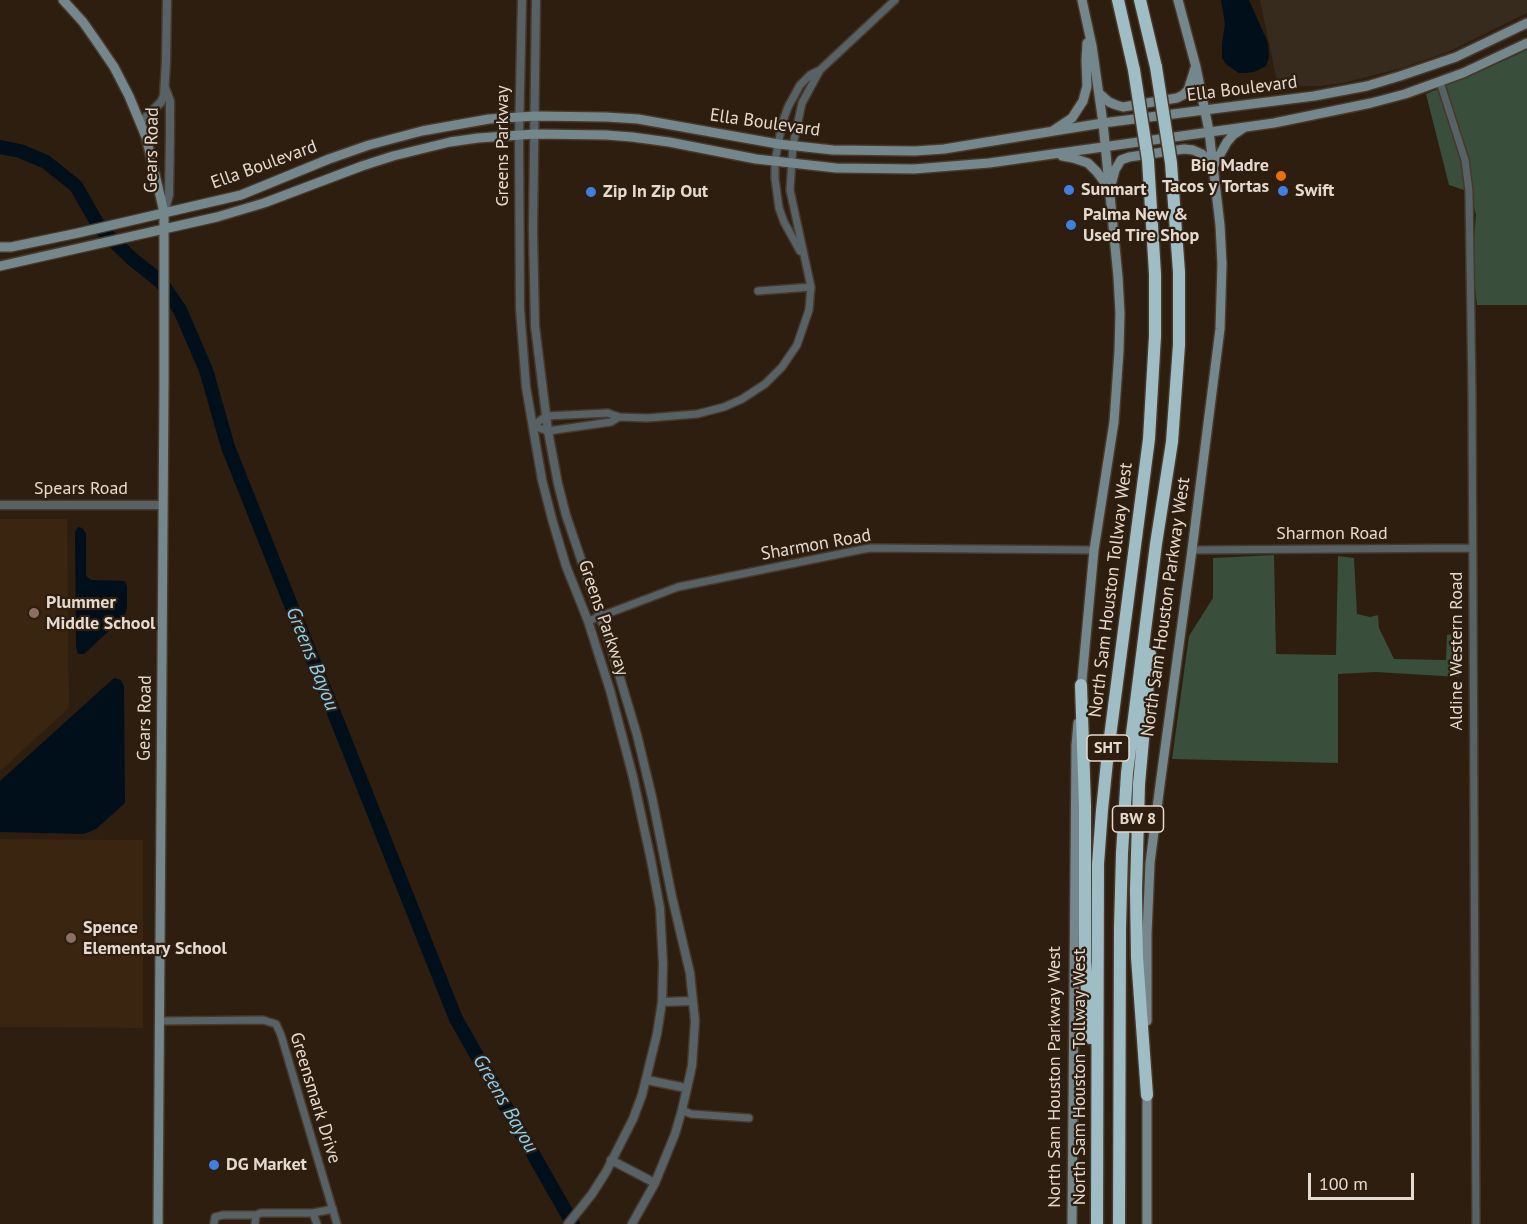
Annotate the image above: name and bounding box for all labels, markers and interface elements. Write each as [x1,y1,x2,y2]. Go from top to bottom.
street label: Ella Boulevard [1186,72,1298,106]
street label: Greens Parkway [492,85,514,207]
street label: Ella Boulevard [708,105,822,141]
street label: Gears Road [140,107,164,193]
street label: Ella Boulevard [208,136,320,194]
place label: Big Madre Tacos y Tortas [1162,155,1269,198]
marker: Big Madre Tacos y Tortas [1274,169,1288,183]
place label: Sunmart [1081,179,1147,201]
place label: Swift [1295,180,1334,202]
place label: Zip In Zip Out [603,181,708,203]
marker: Sunmart [1062,183,1076,197]
marker: Swift [1276,184,1290,198]
marker: Zip In Zip Out [584,185,598,199]
place label: Palma New & Used Tire Shop [1083,204,1199,246]
marker: Palma New & Used Tire Shop [1064,218,1078,232]
street label: North Sam Houston Tollway West [1085,461,1137,719]
street label: North Sam Houston Parkway West [1137,476,1195,738]
street label: Spears Road [34,478,128,500]
street label: Sharmon Road [1276,523,1388,545]
street label: Sharmon Road [759,525,873,565]
street label: Greens Parkway [573,557,633,679]
street label: Aldine Western Road [1446,572,1468,730]
place label: Plummer Middle School [46,592,155,634]
water label: Greens Bayou [280,604,344,714]
marker: Plummer Middle School [27,606,41,620]
street label: Gears Road [133,675,157,761]
road number: SHT [1087,735,1129,761]
road number: BW 8 [1112,806,1164,832]
place label: Spence Elementary School [83,917,227,960]
marker: Spence Elementary School [64,931,78,945]
street label: North Sam Houston Parkway West [1044,946,1066,1208]
street label: North Sam Houston Tollway West [1069,949,1091,1205]
street label: Greensmark Drive [285,1030,345,1166]
water label: Greens Bayou [467,1050,543,1158]
place label: DG Market [226,1154,307,1176]
marker: DG Market [207,1158,221,1172]
scale bar [1311,1161,1418,1199]
text: 100 m [1319,1172,1368,1195]

